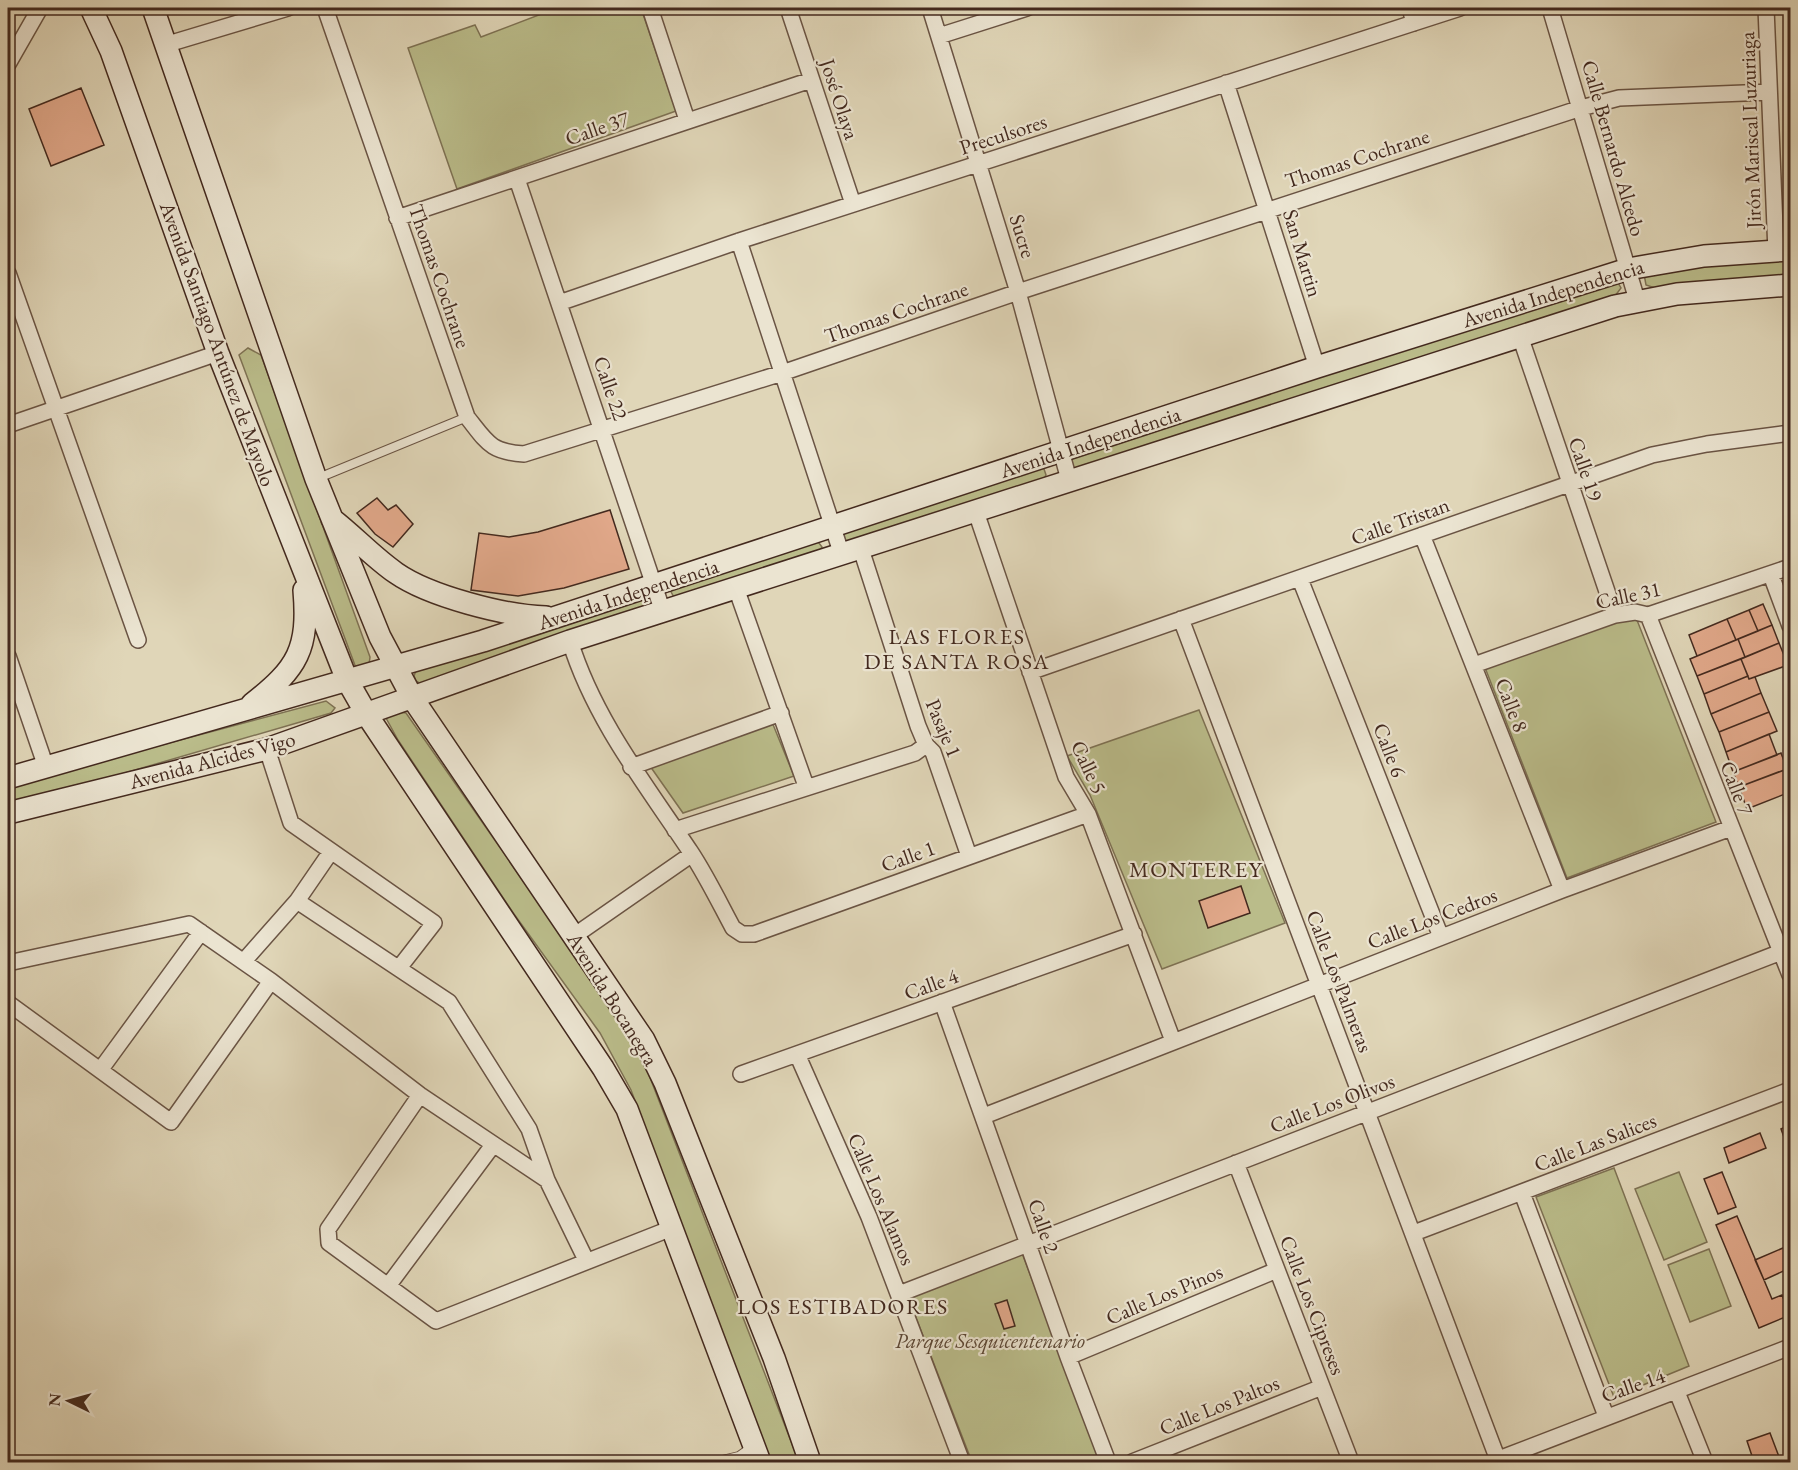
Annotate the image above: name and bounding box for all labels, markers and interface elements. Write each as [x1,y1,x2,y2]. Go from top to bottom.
street label: Jirón Mariscal Luzuriaga [1733,30,1767,231]
street label: José Olaya [814,53,866,143]
street label: Calle Bernardo Alcedo [1576,57,1652,239]
street label: Calle 37 [561,104,633,151]
street label: Preculsores [956,107,1050,161]
street label: Thomas Cochrane [1281,122,1433,194]
street label: Avenida Santiago Antúnez de Mayolo [153,197,282,490]
street label: Thomas Cochrane [403,201,477,351]
street label: San Martin [1277,206,1329,300]
street label: Sucre [1004,211,1042,261]
street label: Avenida Independencia [1458,252,1648,334]
street label: Thomas Cochrane [821,275,971,349]
street label: Calle 22 [588,352,634,424]
street label: Avenida Independencia [995,400,1184,484]
street label: Calle 19 [1563,433,1609,505]
street label: Calle Tristan [1347,491,1453,551]
street label: Avenida Independencia [533,552,722,636]
street label: Calle 31 [1593,575,1663,615]
district label: LAS FLORES DE SANTA ROSA [864,622,1050,676]
street label: Calle 8 [1489,674,1535,736]
street label: Pasaje 1 [920,695,968,761]
street label: Calle 6 [1367,719,1413,781]
street label: Avenida Alcides Vigo [125,725,298,795]
street label: Calle 5 [1065,736,1113,798]
street label: Calle 7 [1714,757,1760,820]
street label: Calle 1 [877,834,939,878]
district label: MONTEREY [1129,855,1263,884]
street label: Calle Los Cedros [1363,881,1501,955]
street label: Calle Los Palmeras [1301,906,1380,1056]
street label: Avenida Bocanegra [561,926,665,1071]
street label: Calle 4 [900,961,963,1006]
street label: Calle Los Olivos [1266,1067,1398,1139]
street label: Calle Las Salices [1530,1106,1660,1178]
street label: Calle Los Alamos [842,1129,922,1269]
street label: Calle 2 [1022,1195,1066,1257]
street label: Calle Los Cipreses [1274,1231,1352,1379]
street label: Calle Los Pinos [1101,1257,1227,1331]
district label: LOS ESTIBADORES [737,1292,949,1321]
park label: Parque Sesquicentenario [895,1327,1085,1355]
street label: Calle 14 [1597,1361,1669,1408]
street label: Calle Los Paltos [1155,1369,1283,1441]
north arrow [39,1371,99,1431]
text: N [44,1392,66,1407]

